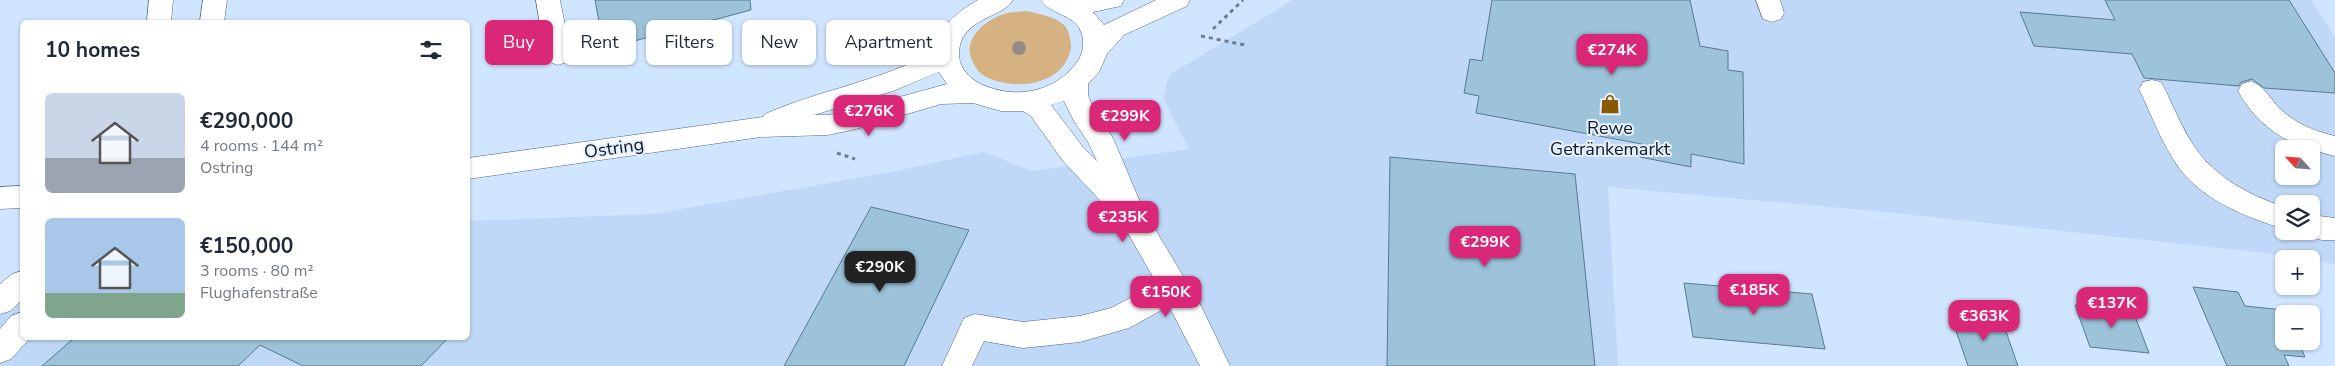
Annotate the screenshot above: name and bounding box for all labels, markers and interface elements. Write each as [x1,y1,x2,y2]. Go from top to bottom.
chip: Buy [485,20,553,65]
chip: Rent [563,20,636,65]
chip: Filters [646,20,732,65]
chip: New [742,20,816,65]
chip: Apartment [826,20,950,65]
pin: €274K [1577,34,1647,76]
text: 10 homes [45,36,140,64]
icon: filters [417,36,445,64]
text: €274K [1587,39,1637,61]
shop icon: Rewe Getränkemarkt [1599,93,1621,115]
pin: €276K [834,94,904,137]
text: €276K [844,100,894,122]
pin: €299K [1090,100,1160,142]
text: €299K [1100,105,1150,127]
text: €290,000 [200,107,293,135]
icon: home [85,113,145,173]
place label: Rewe Getränkemarkt [1550,116,1671,161]
street label: Ostring [583,132,645,164]
text: 4 rooms · 144 m² [200,135,323,157]
north arrow [2275,140,2320,185]
map controls [2275,140,2320,350]
text: Ostring [200,157,253,179]
button: layers [2275,195,2320,240]
pin: €235K [1088,200,1158,243]
text: €235K [1098,206,1148,228]
pin: €299K [1450,226,1520,268]
text: €299K [1460,231,1510,253]
text: €150,000 [200,232,293,260]
icon: home [85,238,145,298]
pin: €290K [845,250,915,293]
button: + [2275,250,2320,295]
text: €290K [855,256,905,278]
text: 3 rooms · 80 m² [200,260,313,282]
pin: €185K [1719,274,1789,316]
pin: €150K [1131,276,1201,318]
text: €185K [1729,279,1779,301]
text: €150K [1141,281,1191,303]
text: Flughafenstraße [200,282,318,304]
pin: €137K [2077,286,2147,329]
text: €137K [2087,292,2137,314]
pin: €363K [1949,300,2019,342]
text: €363K [1959,305,2009,327]
button: − [2275,305,2320,350]

